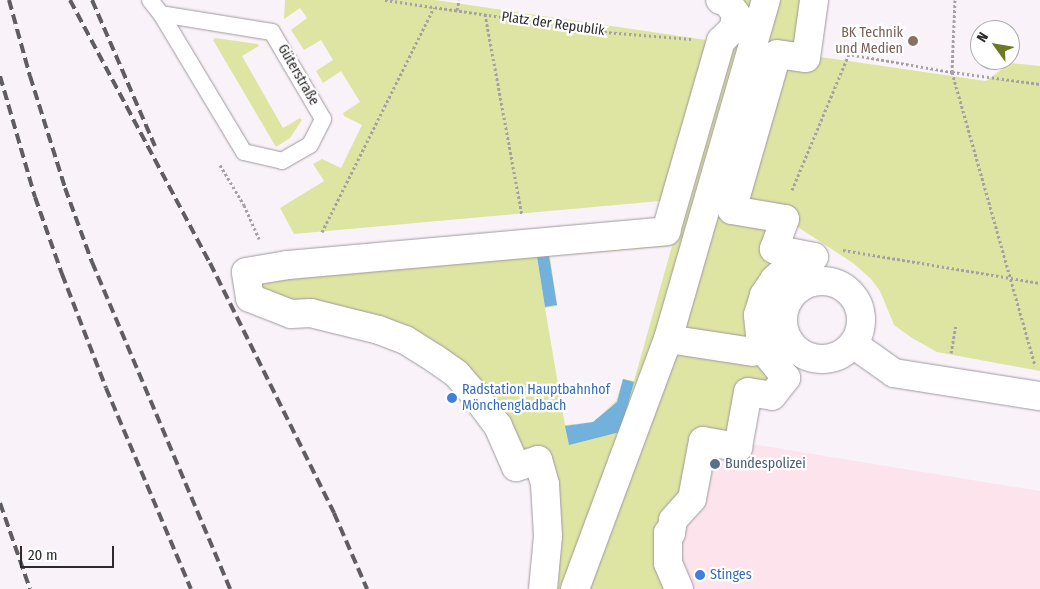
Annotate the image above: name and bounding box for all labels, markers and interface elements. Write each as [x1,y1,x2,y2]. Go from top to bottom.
street label: Platz der Republik [500,8,606,40]
north arrow [970,20,1020,70]
place label: BK Technik und Medien [835,25,903,58]
text: N [973,29,992,45]
marker: BK Technik und Medien [907,35,919,47]
street label: Güterstraße [274,42,322,108]
place label: Radstation Hauptbahnhof Mönchengladbach [462,382,610,414]
marker: Radstation Hauptbahnhof Mönchengladbach [446,392,458,404]
place label: Bundespolizei [725,456,806,472]
marker: Bundespolizei [709,458,721,470]
scale bar [22,536,116,568]
text: 20 m [28,546,58,564]
place label: Stinges [710,567,752,583]
marker: Stinges [694,569,706,581]

